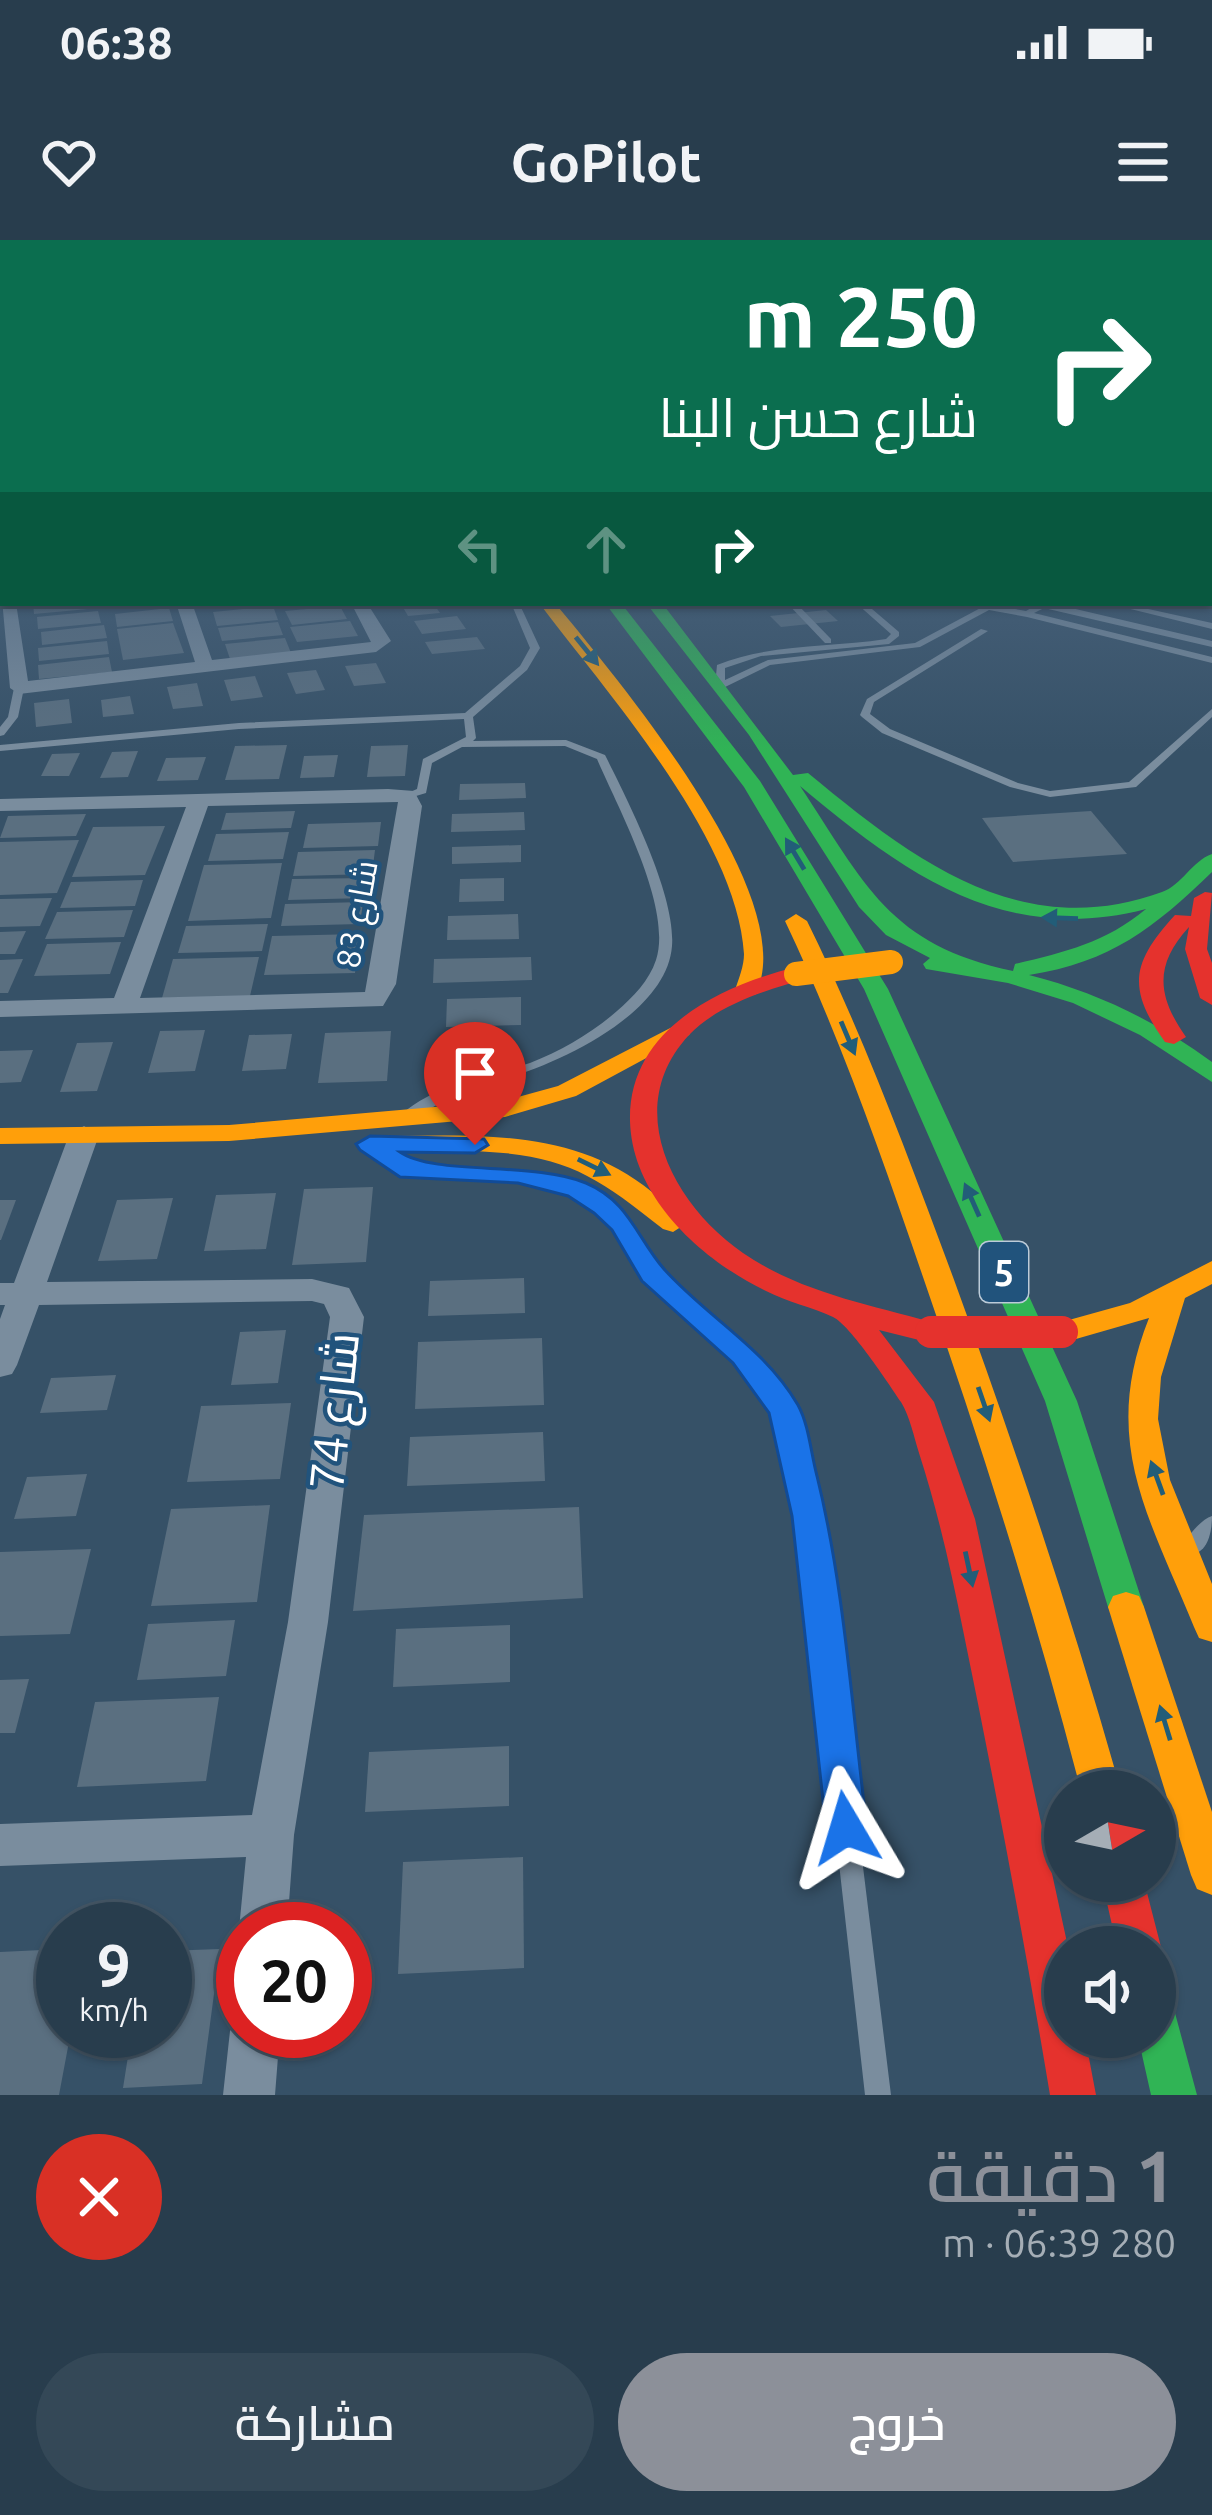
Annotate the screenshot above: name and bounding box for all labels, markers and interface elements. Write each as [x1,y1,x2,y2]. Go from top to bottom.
text: 06:38 [60,17,173,68]
icon: heart [36,129,102,195]
icon: menu [1110,129,1176,195]
text: GoPilot [510,132,702,192]
text: 250 m [744,269,978,363]
icon: right [1020,288,1176,444]
text: شارع حسن البنا [658,387,978,447]
icon: left [447,516,513,582]
icon: ahead [573,516,639,582]
icon: right [699,516,765,582]
one-way arrow [574,636,600,667]
one-way arrow [785,837,806,871]
street label: شارع 83 [328,857,389,972]
one-way arrow [1040,908,1078,927]
one-way arrow [839,1021,858,1057]
pin [424,1022,526,1145]
icon: arrive [442,1040,508,1106]
one-way arrow [576,1157,611,1177]
one-way arrow [962,1183,982,1218]
road number: 5 [980,1242,1028,1302]
street label: شارع 74 [298,1330,375,1493]
one-way arrow [976,1386,994,1422]
one-way arrow [1147,1459,1165,1495]
one-way arrow [960,1551,979,1589]
one-way arrow [1155,1704,1173,1741]
position arrow [783,1765,909,1891]
north arrow [1044,1770,1176,1902]
map controls [1044,1770,1176,2058]
speed limit sign: 20 [216,1902,372,2058]
button: sound [1044,1926,1176,2058]
text: 9 [97,1931,131,1998]
text: km/h [79,1993,149,2027]
button: close [36,2134,162,2260]
text: 1 دقيقة [927,2135,1176,2216]
text: 280 m · 06:39 [942,2221,1176,2264]
button: مشاركة [36,2353,594,2491]
button: خروج [618,2353,1176,2491]

